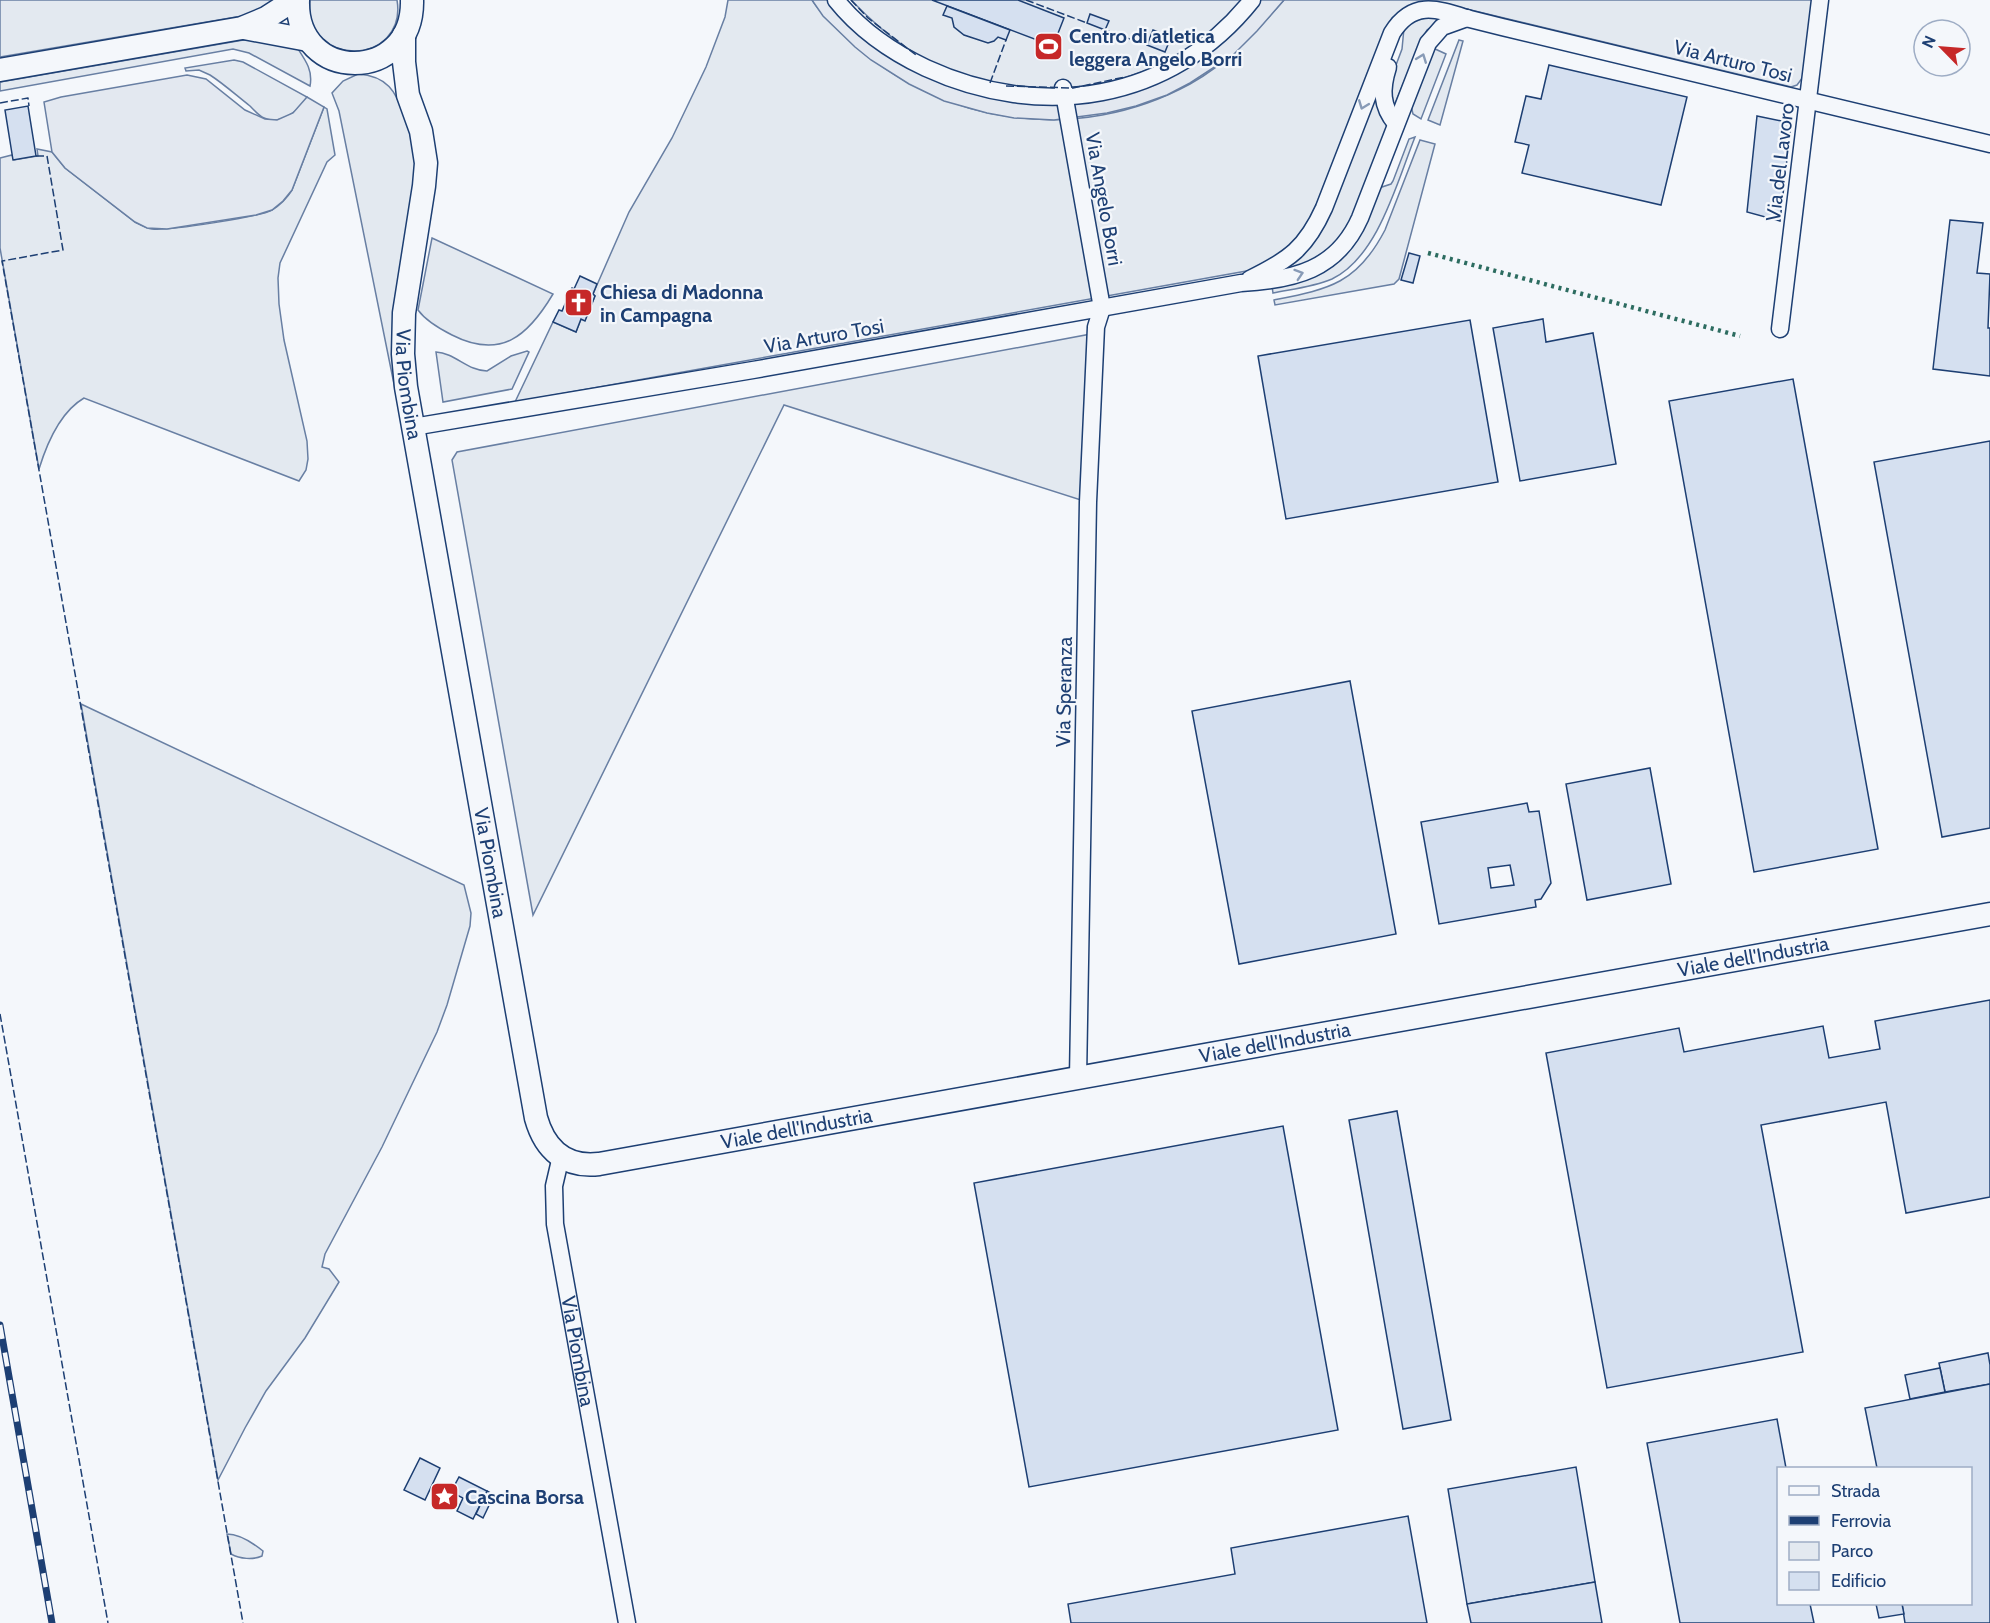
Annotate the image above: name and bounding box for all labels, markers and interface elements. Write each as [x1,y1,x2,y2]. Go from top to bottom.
north arrow [1912,18,1972,78]
place label: Centro di atletica leggera Angelo Borri [1069,24,1242,71]
sports icon: Centro di atletica leggera Angelo Borri [1032,31,1064,63]
text: N [1918,33,1940,51]
street label: Via Arturo Tosi [1671,35,1795,87]
one-way arrow [1415,53,1427,64]
one-way arrow [1358,99,1370,110]
street label: Via del Lavoro [1761,101,1799,223]
street label: Via Angelo Borri [1080,130,1128,268]
one-way arrow [1293,269,1304,281]
place label: Chiesa di Madonna in Campagna [600,280,763,327]
church icon: Chiesa di Madonna in Campagna [563,287,595,319]
street label: Via Arturo Tosi [762,314,886,358]
street label: Via Piombina [391,328,427,442]
street label: Via Speranza [1051,636,1077,747]
street label: Via Piombina [469,806,512,920]
street label: Viale dell'Industria [1676,931,1831,982]
street label: Viale dell'Industria [1197,1017,1353,1068]
street label: Viale dell'Industria [719,1103,874,1154]
street label: Via Piombina [556,1294,600,1409]
legend [1777,1467,1972,1605]
text: Strada [1831,1480,1881,1502]
place icon: Cascina Borsa [428,1481,460,1513]
place label: Cascina Borsa [465,1485,584,1509]
text: Ferrovia [1831,1510,1891,1532]
text: Parco [1831,1540,1873,1562]
text: Edificio [1831,1570,1886,1592]

